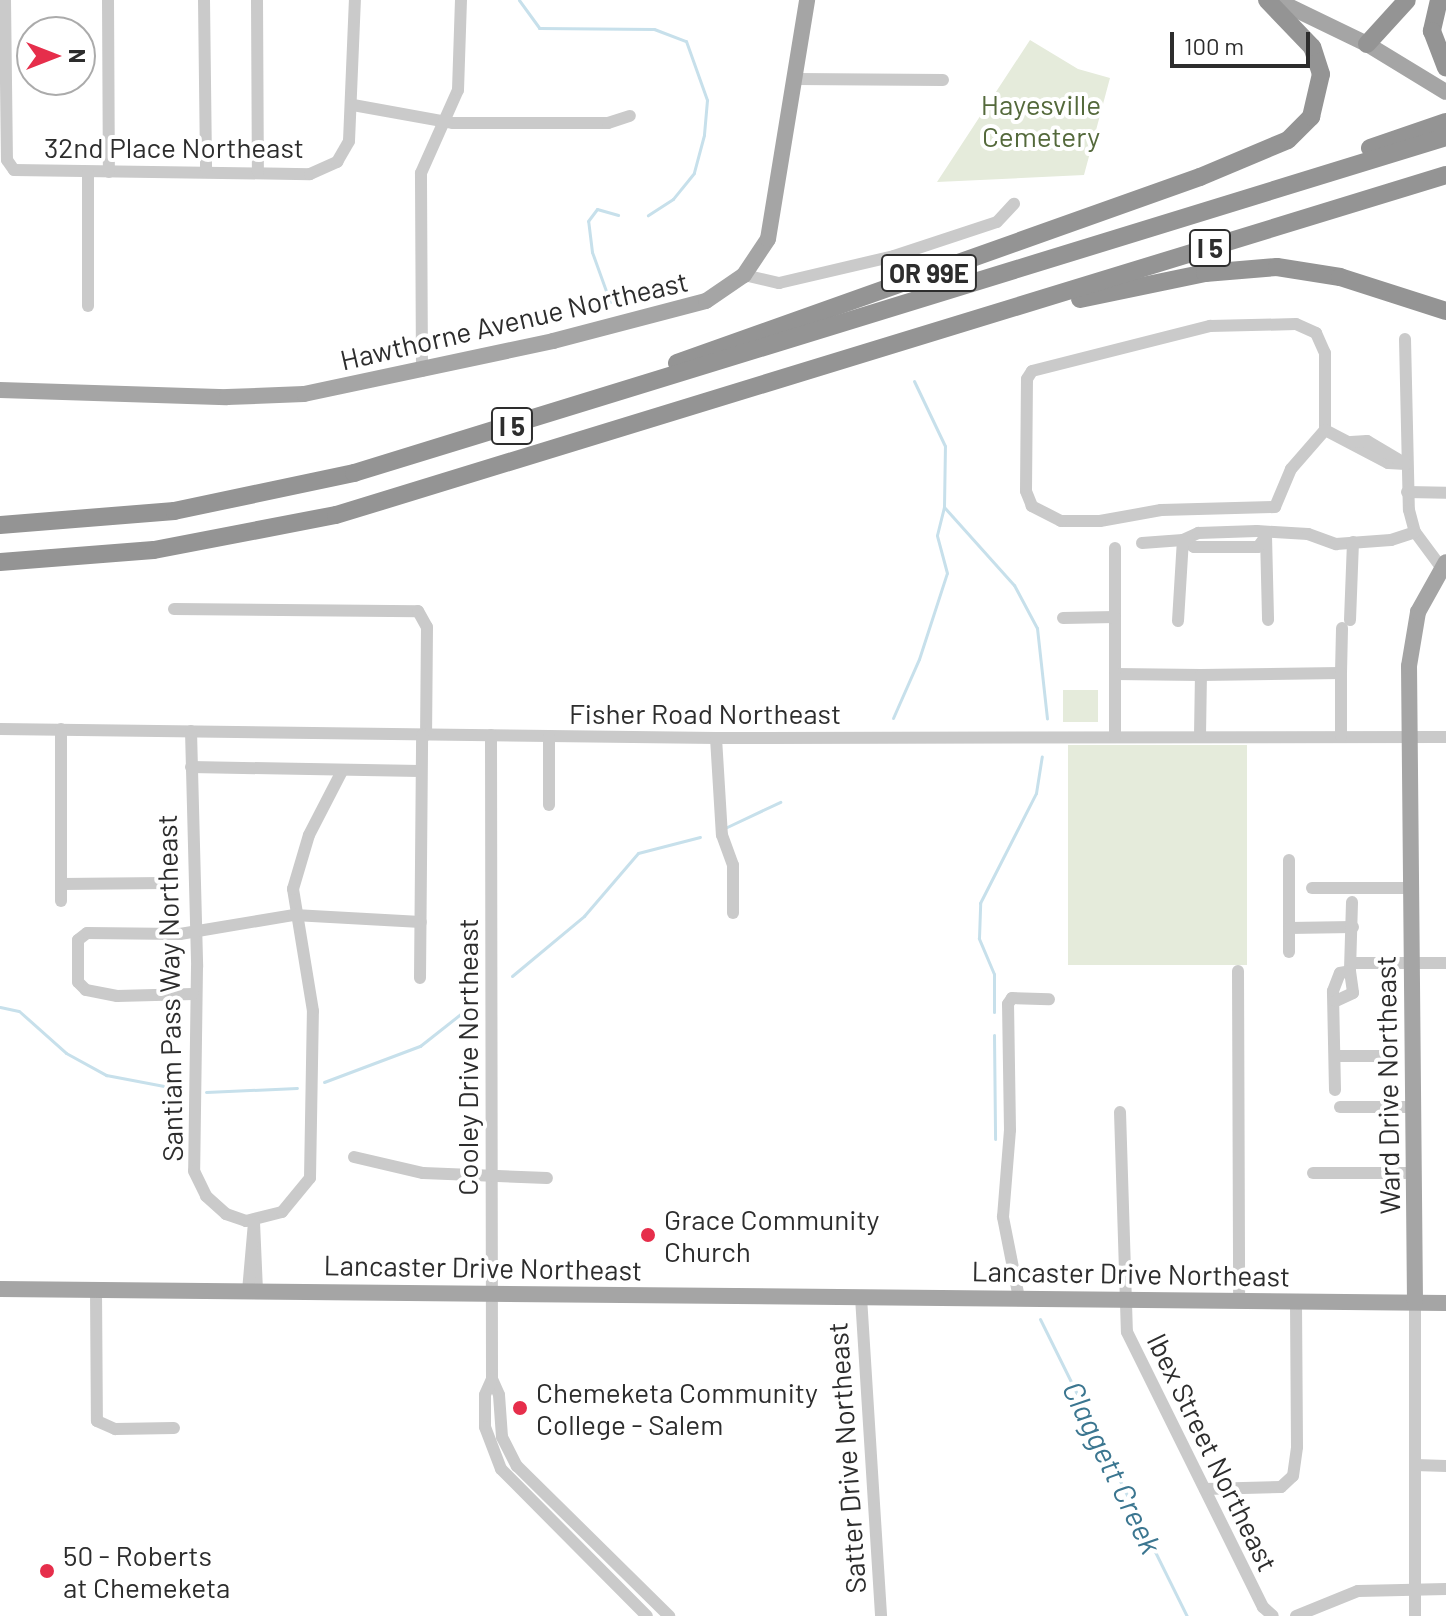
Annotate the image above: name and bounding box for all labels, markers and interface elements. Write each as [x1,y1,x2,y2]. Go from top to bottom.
north arrow [16,16,96,96]
scale bar [1174,16,1314,66]
text: 100 m [1184,31,1244,60]
text: N [65,49,91,63]
park label: Hayesville Cemetery [981,87,1101,153]
street label: 32nd Place Northeast [44,130,304,164]
road number: I 5 [1188,226,1232,270]
road number: OR 99E [879,251,979,295]
street label: Hawthorne Avenue Northeast [337,264,691,376]
road number: I 5 [490,404,534,448]
street label: Fisher Road Northeast [569,696,841,730]
street label: Santiam Pass Way Northeast [149,814,189,1162]
street label: Cooley Drive Northeast [450,918,484,1196]
street label: Ward Drive Northeast [1368,955,1406,1215]
place label: Grace Community Church [664,1202,879,1268]
marker: Grace Community Church [639,1226,657,1244]
street label: Lancaster Drive Northeast [323,1247,643,1287]
street label: Lancaster Drive Northeast [971,1253,1291,1293]
street label: Satter Drive Northeast [820,1321,872,1595]
street label: Ibex Street Northeast [1141,1328,1285,1576]
place label: Chemeketa Community College - Salem [536,1375,818,1441]
water label: Claggett Creek [1056,1375,1170,1559]
marker: Chemeketa Community College - Salem [511,1399,529,1417]
place label: 50 - Roberts at Chemeketa [63,1538,230,1604]
marker: 50 - Roberts at Chemeketa [38,1562,56,1580]

